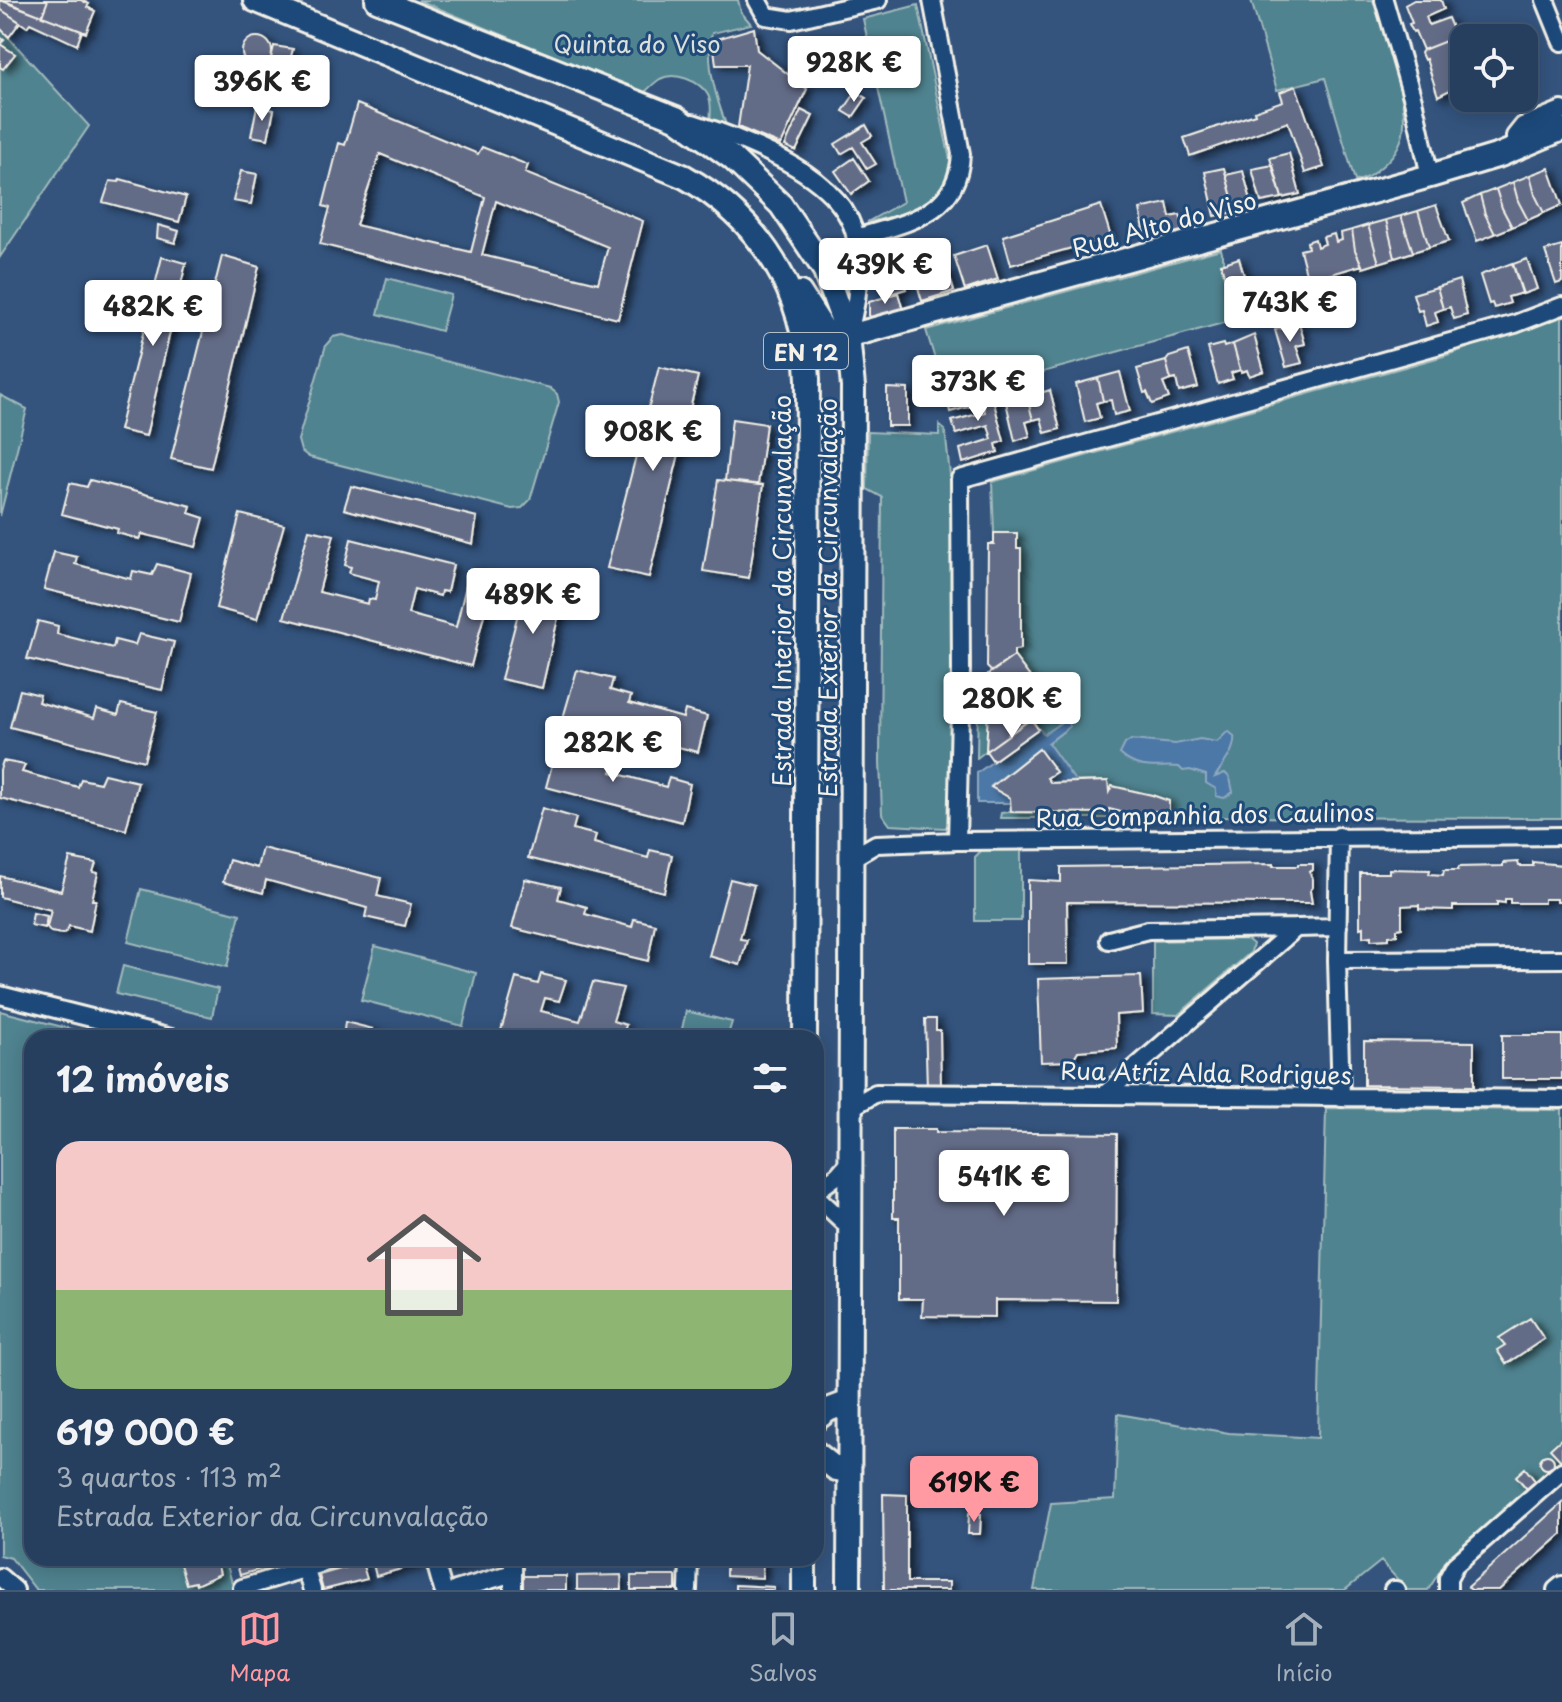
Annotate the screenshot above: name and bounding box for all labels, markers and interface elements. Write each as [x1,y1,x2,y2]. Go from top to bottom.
map controls [1450,24,1538,112]
button: locate [1450,24,1538,112]
park label: Quinta do Viso [553,25,721,61]
pin: 928K € [789,36,919,104]
text: 928K € [806,42,902,81]
pin: 396K € [197,55,327,123]
text: 396K € [213,61,311,100]
street label: Rua Alto do Viso [1068,181,1260,265]
pin: 439K € [820,238,950,306]
text: 439K € [837,244,933,283]
pin: 743K € [1225,276,1355,344]
pin: 482K € [88,280,218,348]
text: 743K € [1242,282,1338,321]
text: 482K € [103,286,203,325]
road number: EN 12 [764,333,848,369]
pin: 373K € [913,355,1043,423]
text: 373K € [930,361,1026,400]
street label: Estrada Interior da Circunvalação [763,395,799,787]
street label: Estrada Exterior da Circunvalação [809,398,845,798]
pin: 908K € [588,405,718,473]
text: 908K € [603,411,703,450]
pin: 489K € [468,568,598,636]
text: 489K € [485,574,581,613]
pin: 280K € [947,672,1077,740]
text: 280K € [962,678,1062,717]
pin: 282K € [548,716,678,784]
text: 282K € [563,722,663,761]
street label: Rua Companhia dos Caulinos [1035,793,1375,835]
street label: Rua Atriz Alda Rodrigues [1060,1051,1352,1093]
text: 12 imóveis [56,1052,230,1104]
icon: filters [748,1056,792,1100]
pin: 541K € [939,1150,1069,1218]
text: 541K € [957,1156,1051,1195]
icon: home [352,1193,496,1337]
text: 619 000 € [56,1405,235,1457]
pin: 619K € [909,1456,1039,1524]
text: 3 quartos · 113 m² [56,1457,282,1496]
text: 619K € [928,1462,1020,1501]
text: Estrada Exterior da Circunvalação [56,1496,489,1535]
tab: Mapa [230,1607,290,1688]
tab: Salvos [749,1607,817,1688]
tab: Início [1276,1607,1332,1688]

